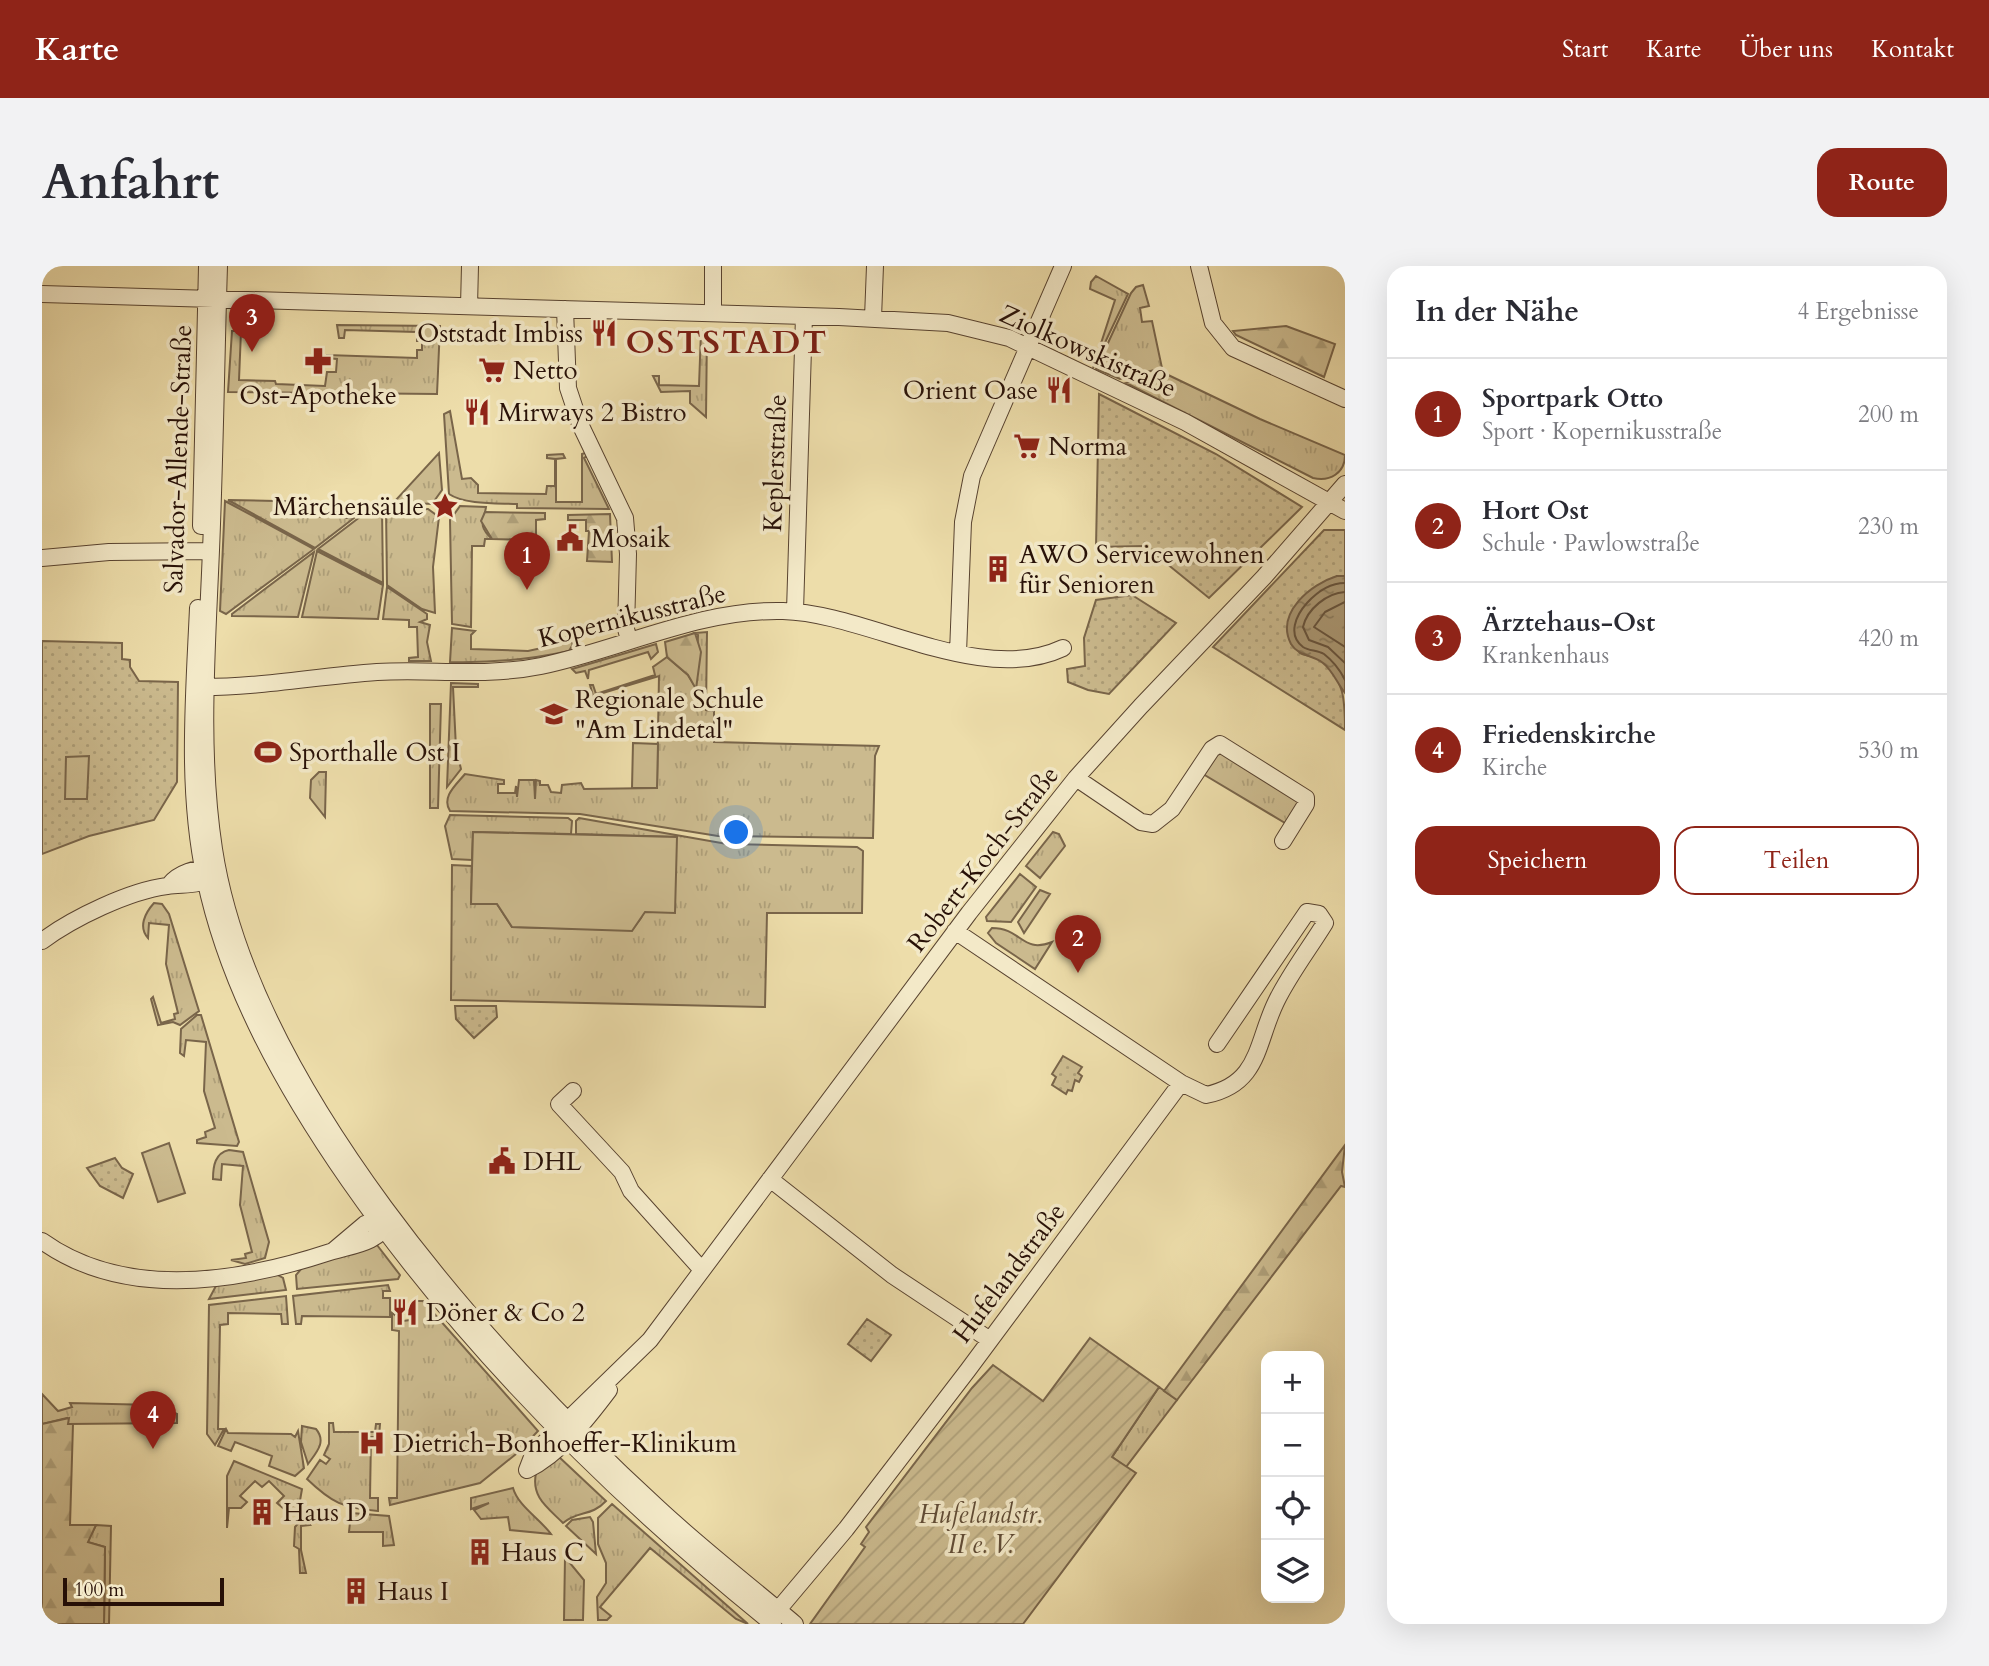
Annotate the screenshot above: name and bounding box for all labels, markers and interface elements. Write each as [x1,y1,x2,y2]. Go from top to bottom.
text: Karte [35,27,119,72]
text: Start [1562,33,1608,66]
text: Karte [1646,33,1702,66]
text: Über uns [1740,33,1833,66]
text: Kontakt [1871,33,1954,66]
button: Route [1817,148,1947,217]
text: Anfahrt [42,149,219,216]
text: In der Nähe [1415,291,1579,332]
pin: 3 [229,294,275,352]
street label: Ziolkowskistraße [994,296,1182,406]
text: 4 Ergebnisse [1797,296,1919,327]
place label: Oststadt Imbiss [417,316,583,351]
restaurant icon: Oststadt Imbiss [589,318,619,348]
district label: OSTSTADT [625,320,829,365]
street label: Salvador-Allende-Straße [156,324,200,594]
pharmacy icon: Ost-Apotheke [303,346,333,376]
place label: Netto [513,353,577,388]
supermarket icon: Netto [477,355,507,385]
place label: Orient Oase [903,373,1038,408]
restaurant icon: Orient Oase [1044,375,1074,405]
place label: Ost-Apotheke [239,378,397,413]
text: Sportpark Otto [1482,381,1663,416]
street label: Keplerstraße [755,394,795,532]
place label: Mirways 2 Bistro [498,395,687,430]
restaurant icon: Mirways 2 Bistro [462,397,492,427]
text: 1 [1432,399,1444,430]
text: 200 m [1858,399,1919,430]
text: Sport · Kopernikusstraße [1482,416,1722,447]
place label: Norma [1048,429,1127,464]
supermarket icon: Norma [1012,431,1042,461]
place label: Märchensäule [273,489,424,524]
place icon: Märchensäule [430,491,460,521]
text: Hort Ost [1482,493,1588,528]
text: 2 [1432,511,1444,542]
text: 230 m [1858,511,1919,542]
place label: Mosaik [591,521,671,556]
public building icon: Mosaik [555,523,585,553]
text: Schule · Pawlowstraße [1482,528,1700,559]
pin: 1 [504,532,550,590]
place label: AWO Servicewohnen für Senioren [1019,537,1265,602]
building icon: AWO Servicewohnen für Senioren [983,554,1013,584]
street label: Kopernikusstraße [534,576,730,656]
text: Ärztehaus-Ost [1482,605,1655,640]
text: 3 [1432,623,1444,654]
text: 420 m [1858,623,1919,654]
text: Krankenhaus [1482,640,1609,671]
place label: Regionale Schule "Am Lindetal" [575,682,764,747]
school or university icon: Regionale Schule "Am Lindetal" [539,699,569,729]
text: Friedenskirche [1482,717,1656,752]
place label: Sporthalle Ost I [289,735,460,770]
text: 4 [1432,735,1444,766]
text: 530 m [1858,735,1919,766]
sports icon: Sporthalle Ost I [253,737,283,767]
text: Kirche [1482,752,1548,783]
street label: Robert-Koch-Straße [899,759,1067,959]
your location [719,815,753,849]
button: Speichern [1415,826,1660,895]
button: Teilen [1674,826,1919,895]
pin: 2 [1055,915,1101,973]
place label: DHL [523,1144,582,1179]
public building icon: DHL [487,1146,517,1176]
street label: Hufelandstraße [945,1196,1073,1350]
place label: Döner & Co 2 [426,1295,585,1330]
restaurant icon: Döner & Co 2 [390,1297,420,1327]
map controls [1261,1351,1324,1603]
button: + [1261,1351,1324,1414]
pin: 4 [130,1391,176,1449]
button: − [1261,1414,1324,1477]
place label: Dietrich-Bonhoeffer-Klinikum [393,1426,737,1461]
hospital icon: Dietrich-Bonhoeffer-Klinikum [357,1428,387,1458]
button: locate [1261,1477,1324,1540]
place label: Haus D [283,1495,367,1530]
building icon: Haus D [247,1497,277,1527]
park label: Hufelandstr. II e. V. [919,1497,1042,1562]
place label: Haus C [501,1535,584,1570]
building icon: Haus C [465,1537,495,1567]
button: layers [1261,1540,1324,1603]
place label: Haus I [377,1574,449,1609]
scale bar [63,1575,224,1607]
building icon: Haus I [341,1576,371,1606]
text: 100 m [74,1577,124,1603]

